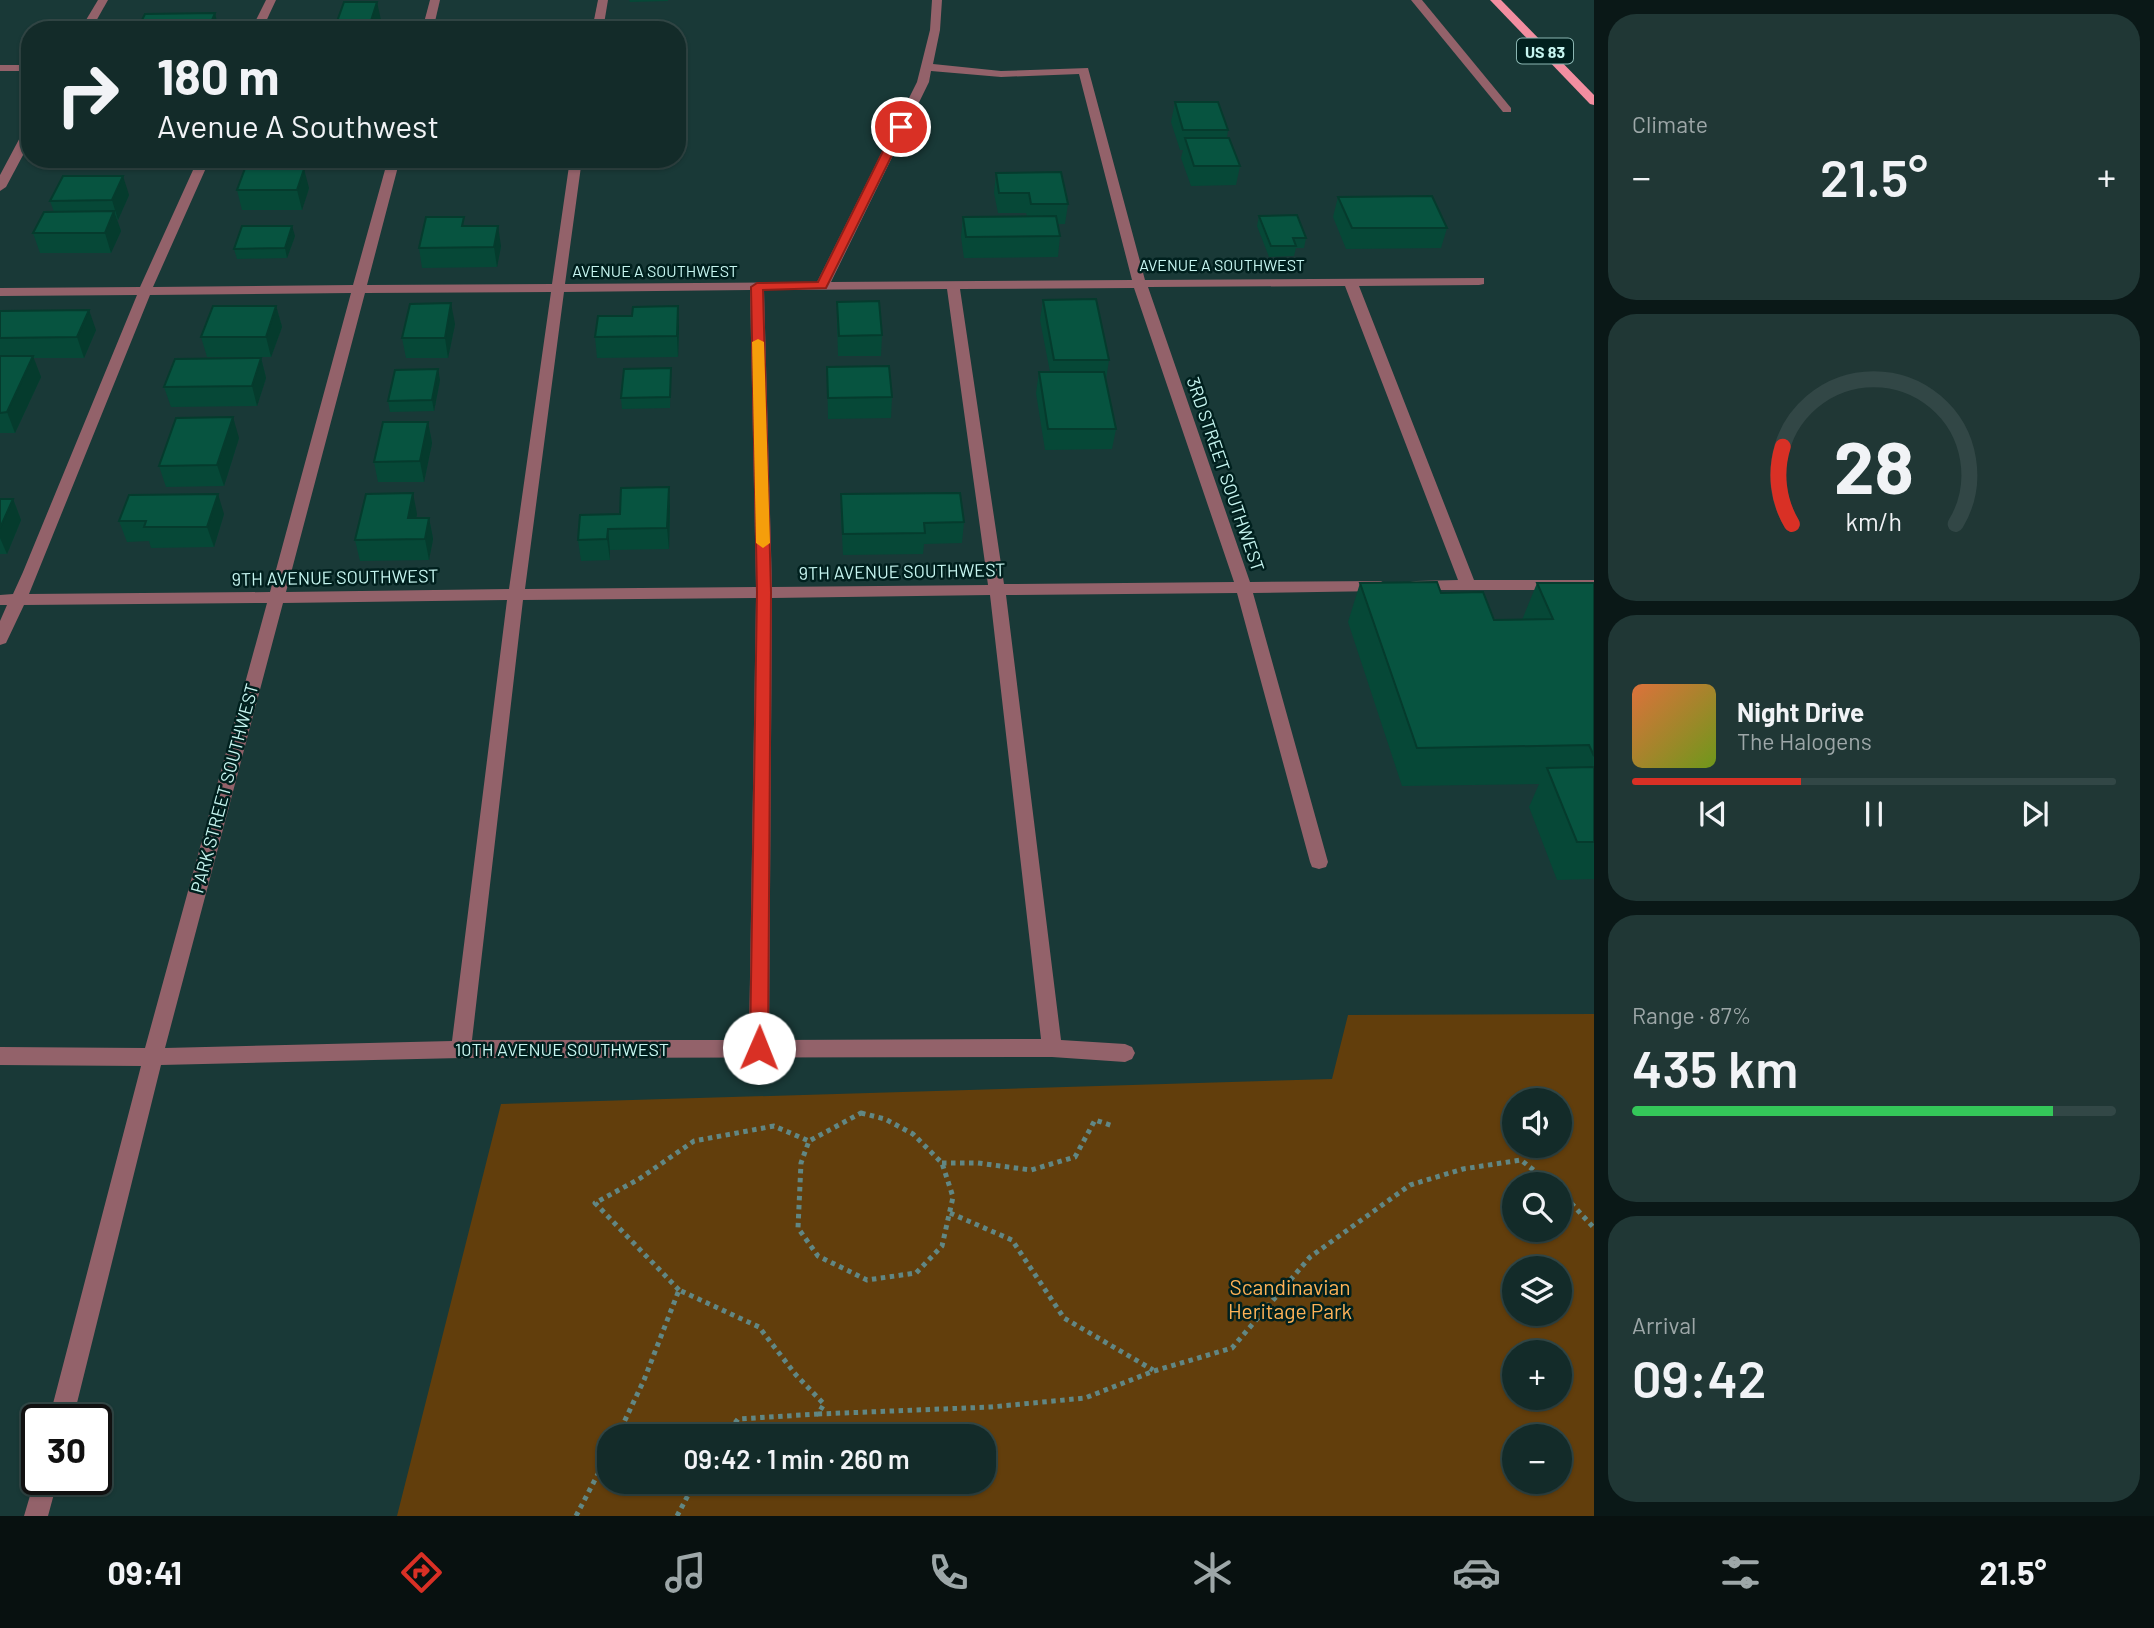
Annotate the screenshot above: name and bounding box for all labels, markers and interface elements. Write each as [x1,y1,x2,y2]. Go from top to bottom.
road number: US 83 [1517,38,1573,64]
text: 180 m [157,46,280,105]
icon: right [42,49,133,140]
pin [871,97,931,157]
text: Avenue A Southwest [157,106,439,144]
icon: arrive [882,108,920,146]
text: Climate [1632,110,1708,138]
text: 21.5° [1820,145,1928,207]
text: − [1632,153,1651,199]
text: + [2097,153,2116,199]
street label: AVENUE A SOUTHWEST [1139,255,1305,274]
street label: AVENUE A SOUTHWEST [572,261,738,280]
street label: 3RD STREET SOUTHWEST [1182,374,1270,574]
text: 28 [1834,421,1914,509]
text: km/h [1846,505,1902,535]
street label: 9TH AVENUE SOUTHWEST [798,558,1006,584]
street label: 9TH AVENUE SOUTHWEST [231,564,439,590]
street label: PARK STREET SOUTHWEST [185,681,263,895]
text: Night Drive [1737,696,1864,727]
text: The Halogens [1737,727,1872,755]
icon: previous [1694,795,1732,833]
icon: pause [1855,795,1893,833]
icon: next [2016,795,2054,833]
text: Range · 87% [1632,1001,1751,1029]
position arrow [722,1011,796,1085]
text: 435 km [1632,1036,1798,1098]
street label: 10TH AVENUE SOUTHWEST [455,1038,669,1060]
map controls [1502,1088,1572,1494]
button: sound [1502,1088,1572,1158]
button: search [1502,1172,1572,1242]
button: layers [1502,1256,1572,1326]
park label: Scandinavian Heritage Park [1228,1274,1352,1323]
text: Arrival [1632,1311,1696,1339]
button: + [1502,1340,1572,1410]
text: 09:42 [1632,1346,1766,1408]
speed limit sign: 30 [21,1404,112,1495]
button: − [1502,1424,1572,1494]
text: 09:42 · 1 min · 260 m [683,1443,910,1474]
icon: directions [397,1548,446,1597]
icon: music [661,1548,710,1597]
icon: phone [924,1548,973,1597]
icon: climate [1188,1548,1237,1597]
icon: car [1452,1548,1501,1597]
icon: filters [1716,1548,1765,1597]
text: 09:41 [107,1553,182,1591]
text: 21.5° [1980,1553,2047,1591]

